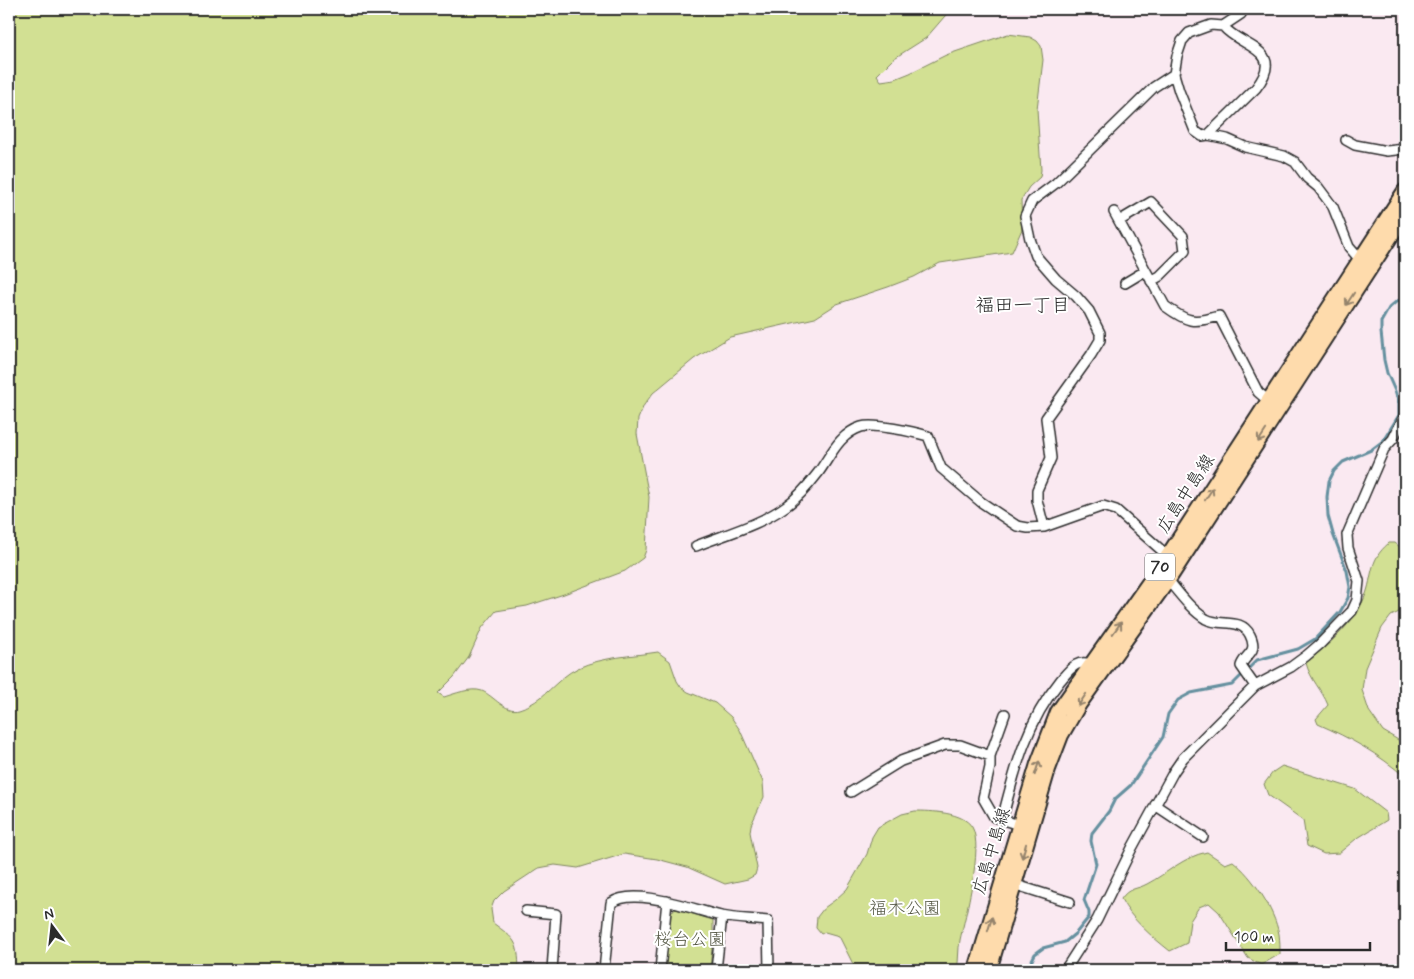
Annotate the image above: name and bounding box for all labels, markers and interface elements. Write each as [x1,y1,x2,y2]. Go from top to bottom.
one-way arrow [1345,292,1355,306]
district label: 福田一丁目 [975,293,1071,318]
one-way arrow [1257,428,1267,442]
street label: 広島中島線 [1151,450,1221,538]
one-way arrow [1204,487,1214,501]
road number: 70 [1145,554,1175,580]
one-way arrow [1112,621,1122,635]
one-way arrow [1077,693,1087,707]
one-way arrow [1032,760,1042,776]
street label: 広島中島線 [967,804,1017,898]
one-way arrow [1019,843,1028,859]
park label: 福木公園 [869,897,941,921]
north arrow [28,902,78,952]
text: N [42,905,56,924]
one-way arrow [985,916,995,932]
scale bar [1226,919,1370,951]
park label: 桜台公園 [654,928,726,952]
text: 100 m [1234,928,1274,948]

